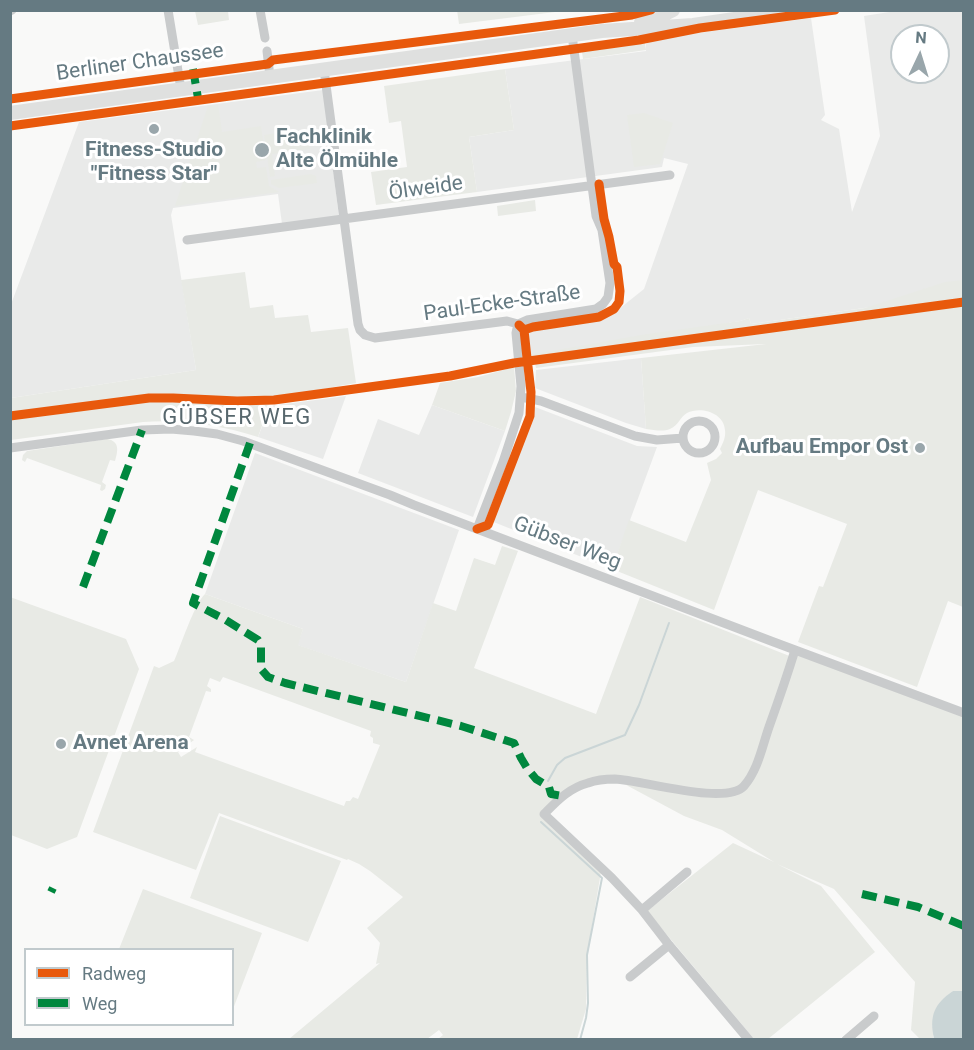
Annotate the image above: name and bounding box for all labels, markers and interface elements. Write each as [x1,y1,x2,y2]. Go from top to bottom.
north arrow [890,24,950,84]
text: N [915,28,927,47]
street label: Berliner Chaussee [55,39,225,87]
marker: Fitness-Studio "Fitness Star" [147,122,161,136]
place label: Fachklinik Alte Ölmühle [276,125,398,175]
place label: Fitness-Studio "Fitness Star" [85,138,223,188]
marker: Fachklinik Alte Ölmühle [253,141,271,159]
street label: Ölweide [387,171,465,207]
street label: Paul-Ecke-Straße [422,281,582,327]
district label: GÜBSER WEG [162,405,312,431]
place label: Aufbau Empor Ost [736,435,908,461]
marker: Aufbau Empor Ost [913,441,927,455]
street label: Gübser Weg [510,512,624,576]
place label: Avnet Arena [73,731,189,757]
marker: Avnet Arena [54,737,68,751]
legend [24,948,234,1026]
text: Radweg [82,963,146,984]
text: Weg [82,993,117,1014]

